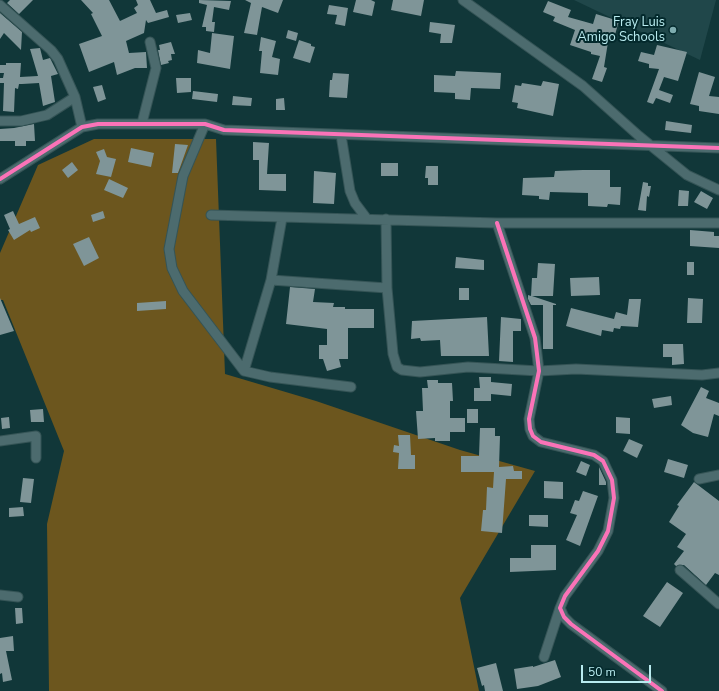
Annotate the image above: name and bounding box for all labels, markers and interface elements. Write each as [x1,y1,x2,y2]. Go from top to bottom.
place label: Fray Luis Amigo Schools [577,15,665,46]
marker: Fray Luis Amigo Schools [668,25,678,35]
scale bar [583,657,653,683]
text: 50 m [588,664,616,680]

